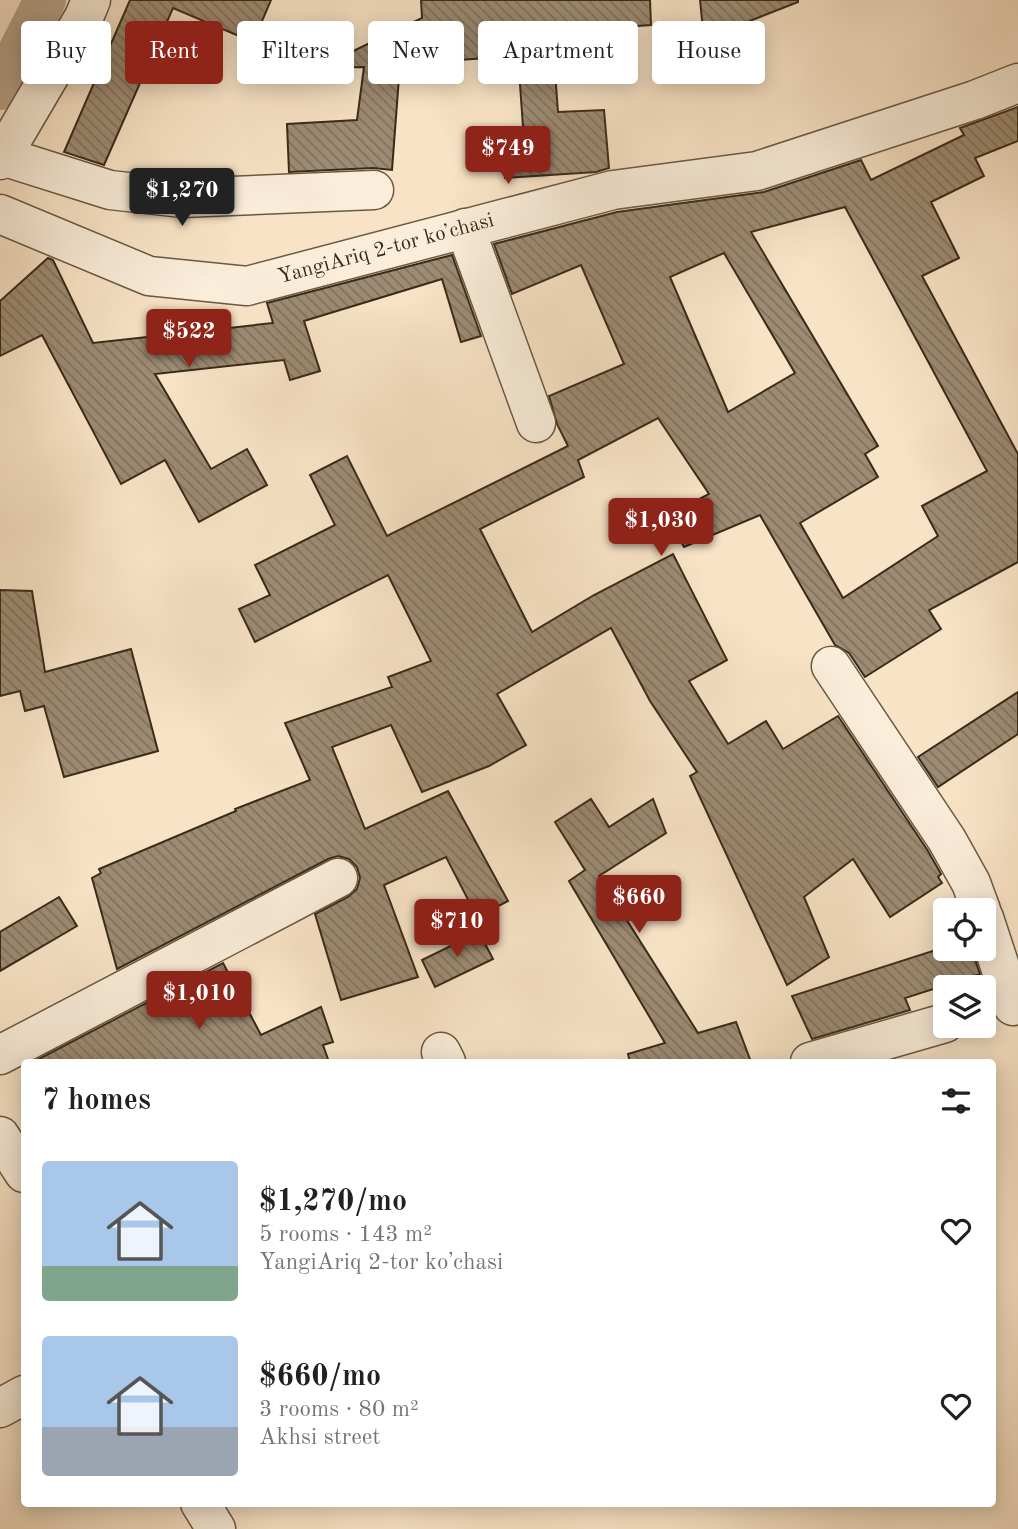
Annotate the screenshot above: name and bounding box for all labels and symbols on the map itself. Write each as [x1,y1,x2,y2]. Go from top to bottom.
pin: $749 [467,127,549,186]
pin: $1,270 [125,168,239,228]
street label: YangiАriq 2-tor koʼchasi [276,210,496,288]
pin: $522 [148,310,230,369]
pin: $1,030 [604,498,718,558]
pin: $660 [598,876,680,935]
pin: $710 [416,900,498,959]
pin: $1,010 [142,972,256,1031]

